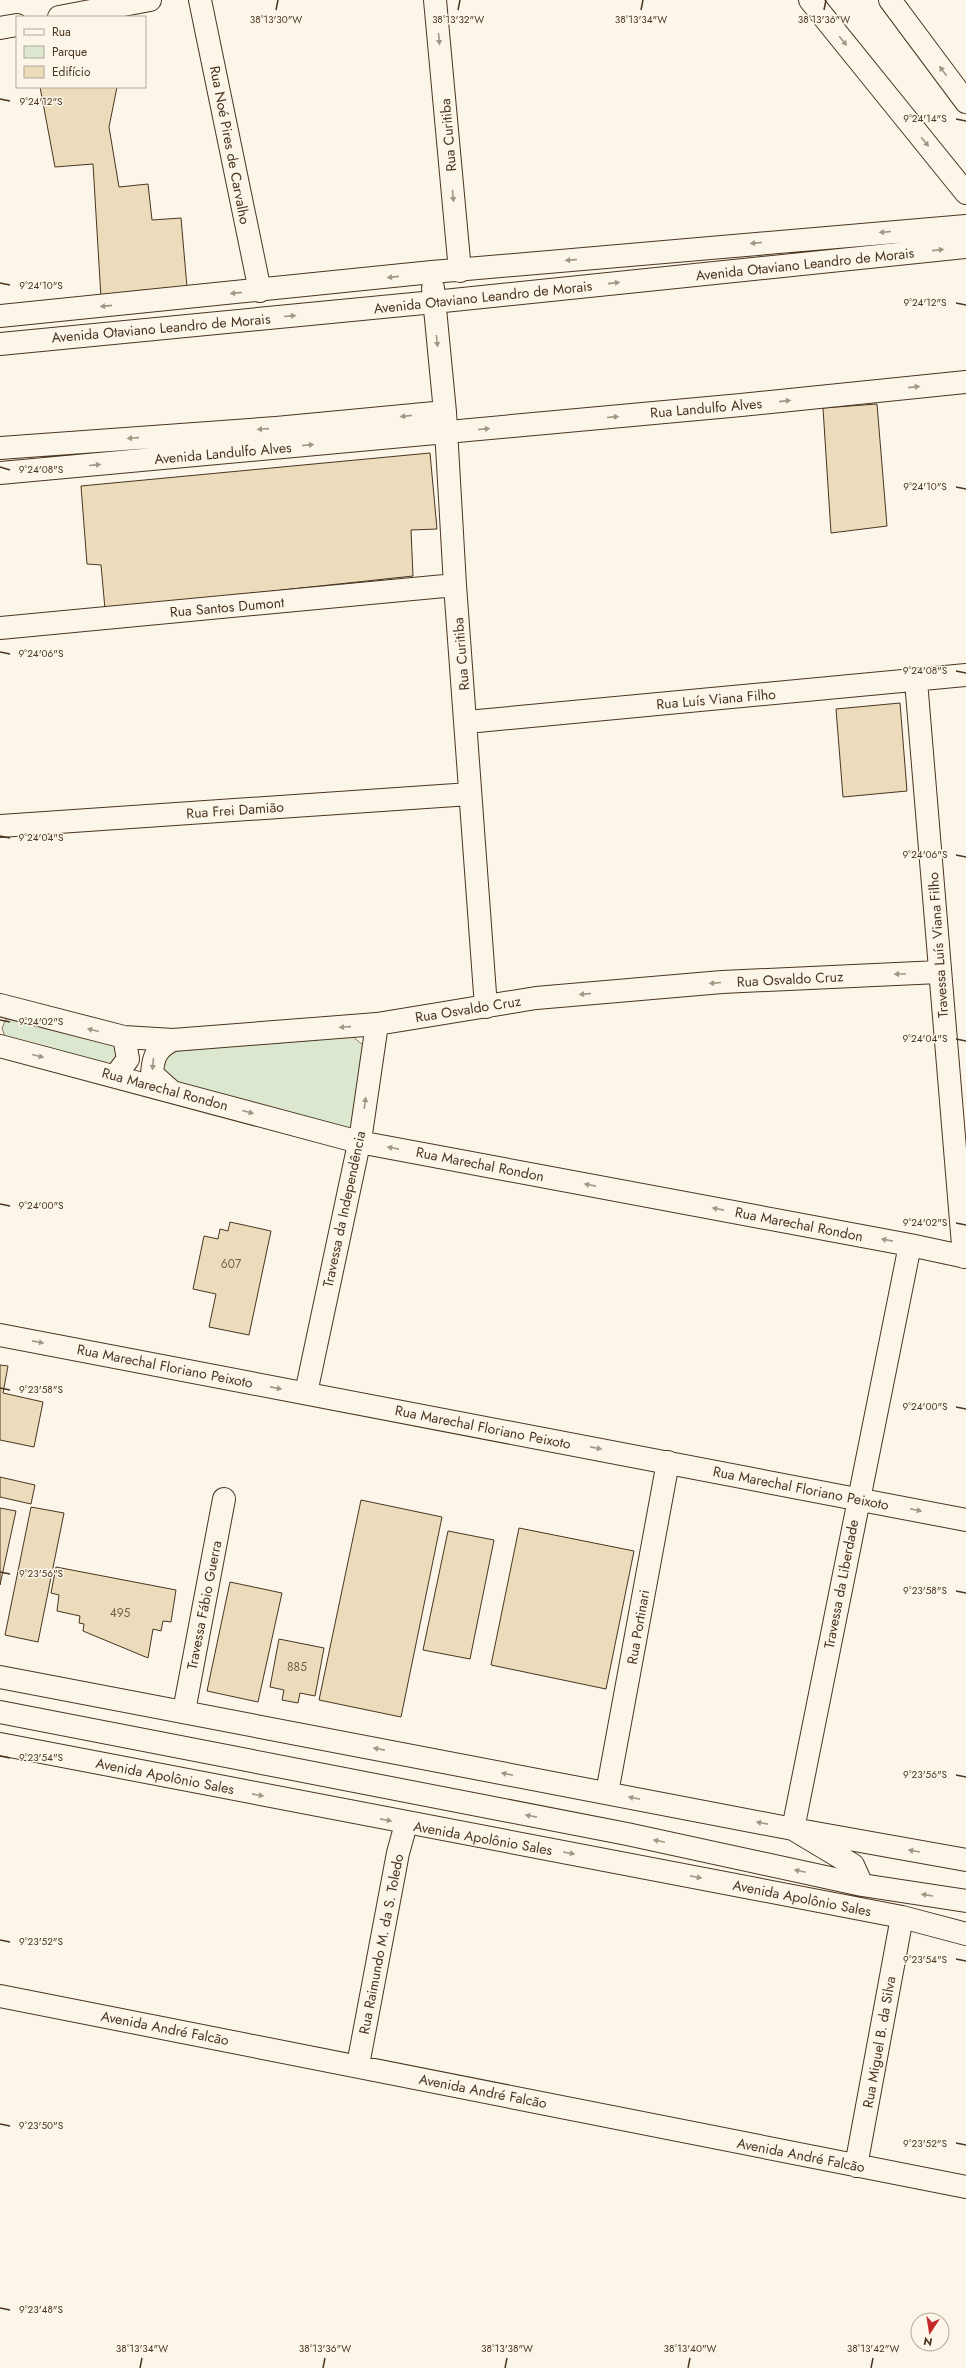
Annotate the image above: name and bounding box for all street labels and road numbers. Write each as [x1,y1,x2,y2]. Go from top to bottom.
street label: Rua Noé Pires de Carvalho [205,64,255,226]
street label: Rua Curitiba [435,98,461,172]
street label: Avenida Otaviano Leandro de Morais [695,243,916,285]
street label: Avenida Otaviano Leandro de Morais [373,276,594,318]
street label: Avenida Otaviano Leandro de Morais [51,308,272,348]
street label: Rua Landulfo Alves [649,393,763,423]
street label: Avenida Landulfo Alves [154,437,293,469]
street label: Rua Santos Dumont [169,592,286,622]
street label: Rua Curitiba [448,617,474,691]
street label: Rua Luís Viana Filho [655,684,777,714]
street label: Rua Frei Damião [186,797,285,823]
street label: Travessa Luís Viana Filho [923,871,953,1018]
street label: Rua Osvaldo Cruz [736,966,844,992]
street label: Rua Osvaldo Cruz [414,991,523,1027]
street label: Rua Marechal Rondon [100,1063,230,1115]
street label: Travessa da Independência [318,1129,370,1289]
street label: Rua Marechal Rondon [414,1142,546,1186]
street label: Rua Marechal Rondon [733,1202,865,1246]
street label: Rua Marechal Floriano Peixoto [75,1339,255,1393]
street label: Rua Marechal Floriano Peixoto [393,1400,573,1454]
street label: Rua Marechal Floriano Peixoto [711,1461,891,1515]
street label: Travessa da Liberdade [819,1518,863,1650]
street label: Travessa Fábio Guerra [182,1539,226,1671]
street label: Rua Portinari [622,1588,654,1666]
street label: Avenida Apolônio Sales [94,1753,236,1799]
street label: Avenida Apolônio Sales [412,1816,554,1860]
street label: Rua Raimundo M. da S. Toledo [354,1852,408,2036]
street label: Avenida Apolônio Sales [731,1875,873,1921]
street label: Rua Miguel B. da Silva [858,1975,900,2109]
street label: Avenida André Falcão [99,2006,231,2050]
street label: Avenida André Falcão [417,2069,549,2113]
street label: Avenida André Falcão [735,2133,867,2177]

